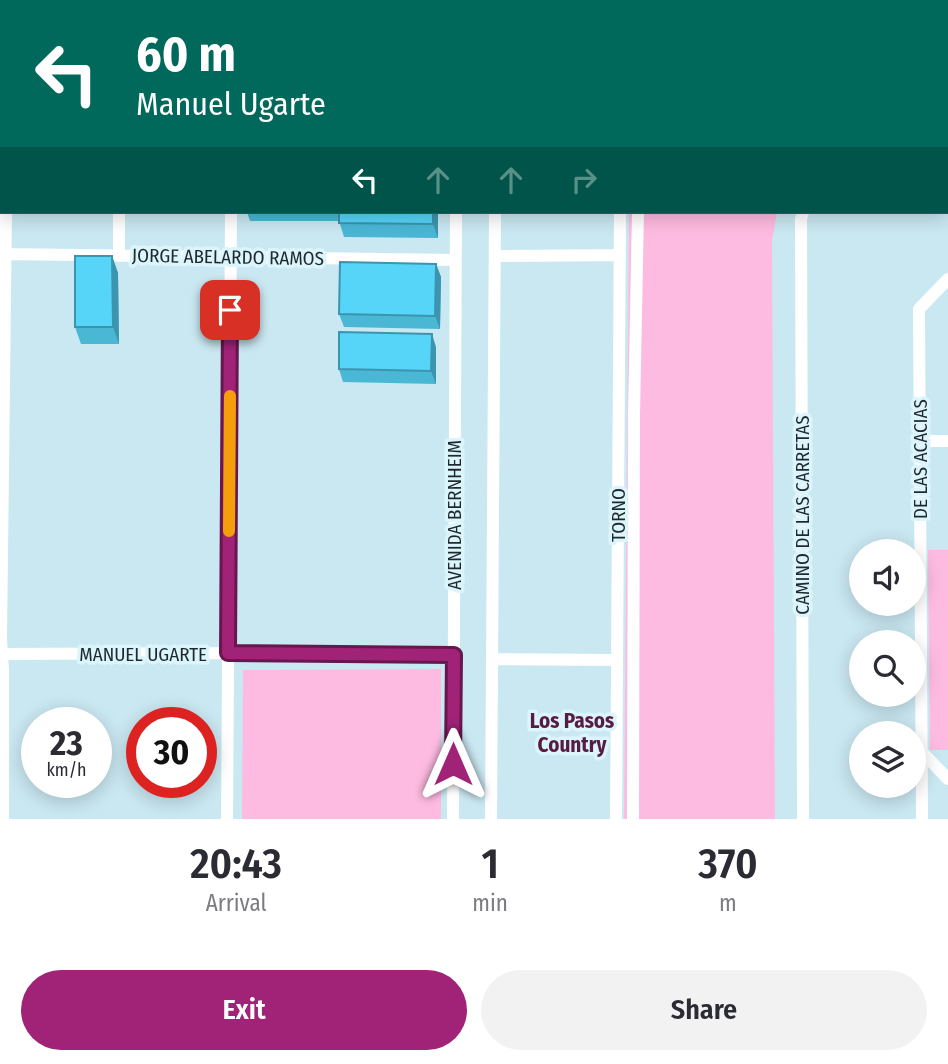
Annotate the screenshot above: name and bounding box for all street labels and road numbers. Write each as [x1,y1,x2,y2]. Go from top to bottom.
street label: JORGE ABELARDO RAMOS [132,244,324,270]
street label: DE LAS ACACIAS [909,399,932,519]
street label: CAMINO DE LAS CARRETAS [791,415,814,615]
street label: AVENIDA BERNHEIM [443,440,466,590]
street label: TORNO [607,488,630,542]
street label: MANUEL UGARTE [79,643,207,666]

